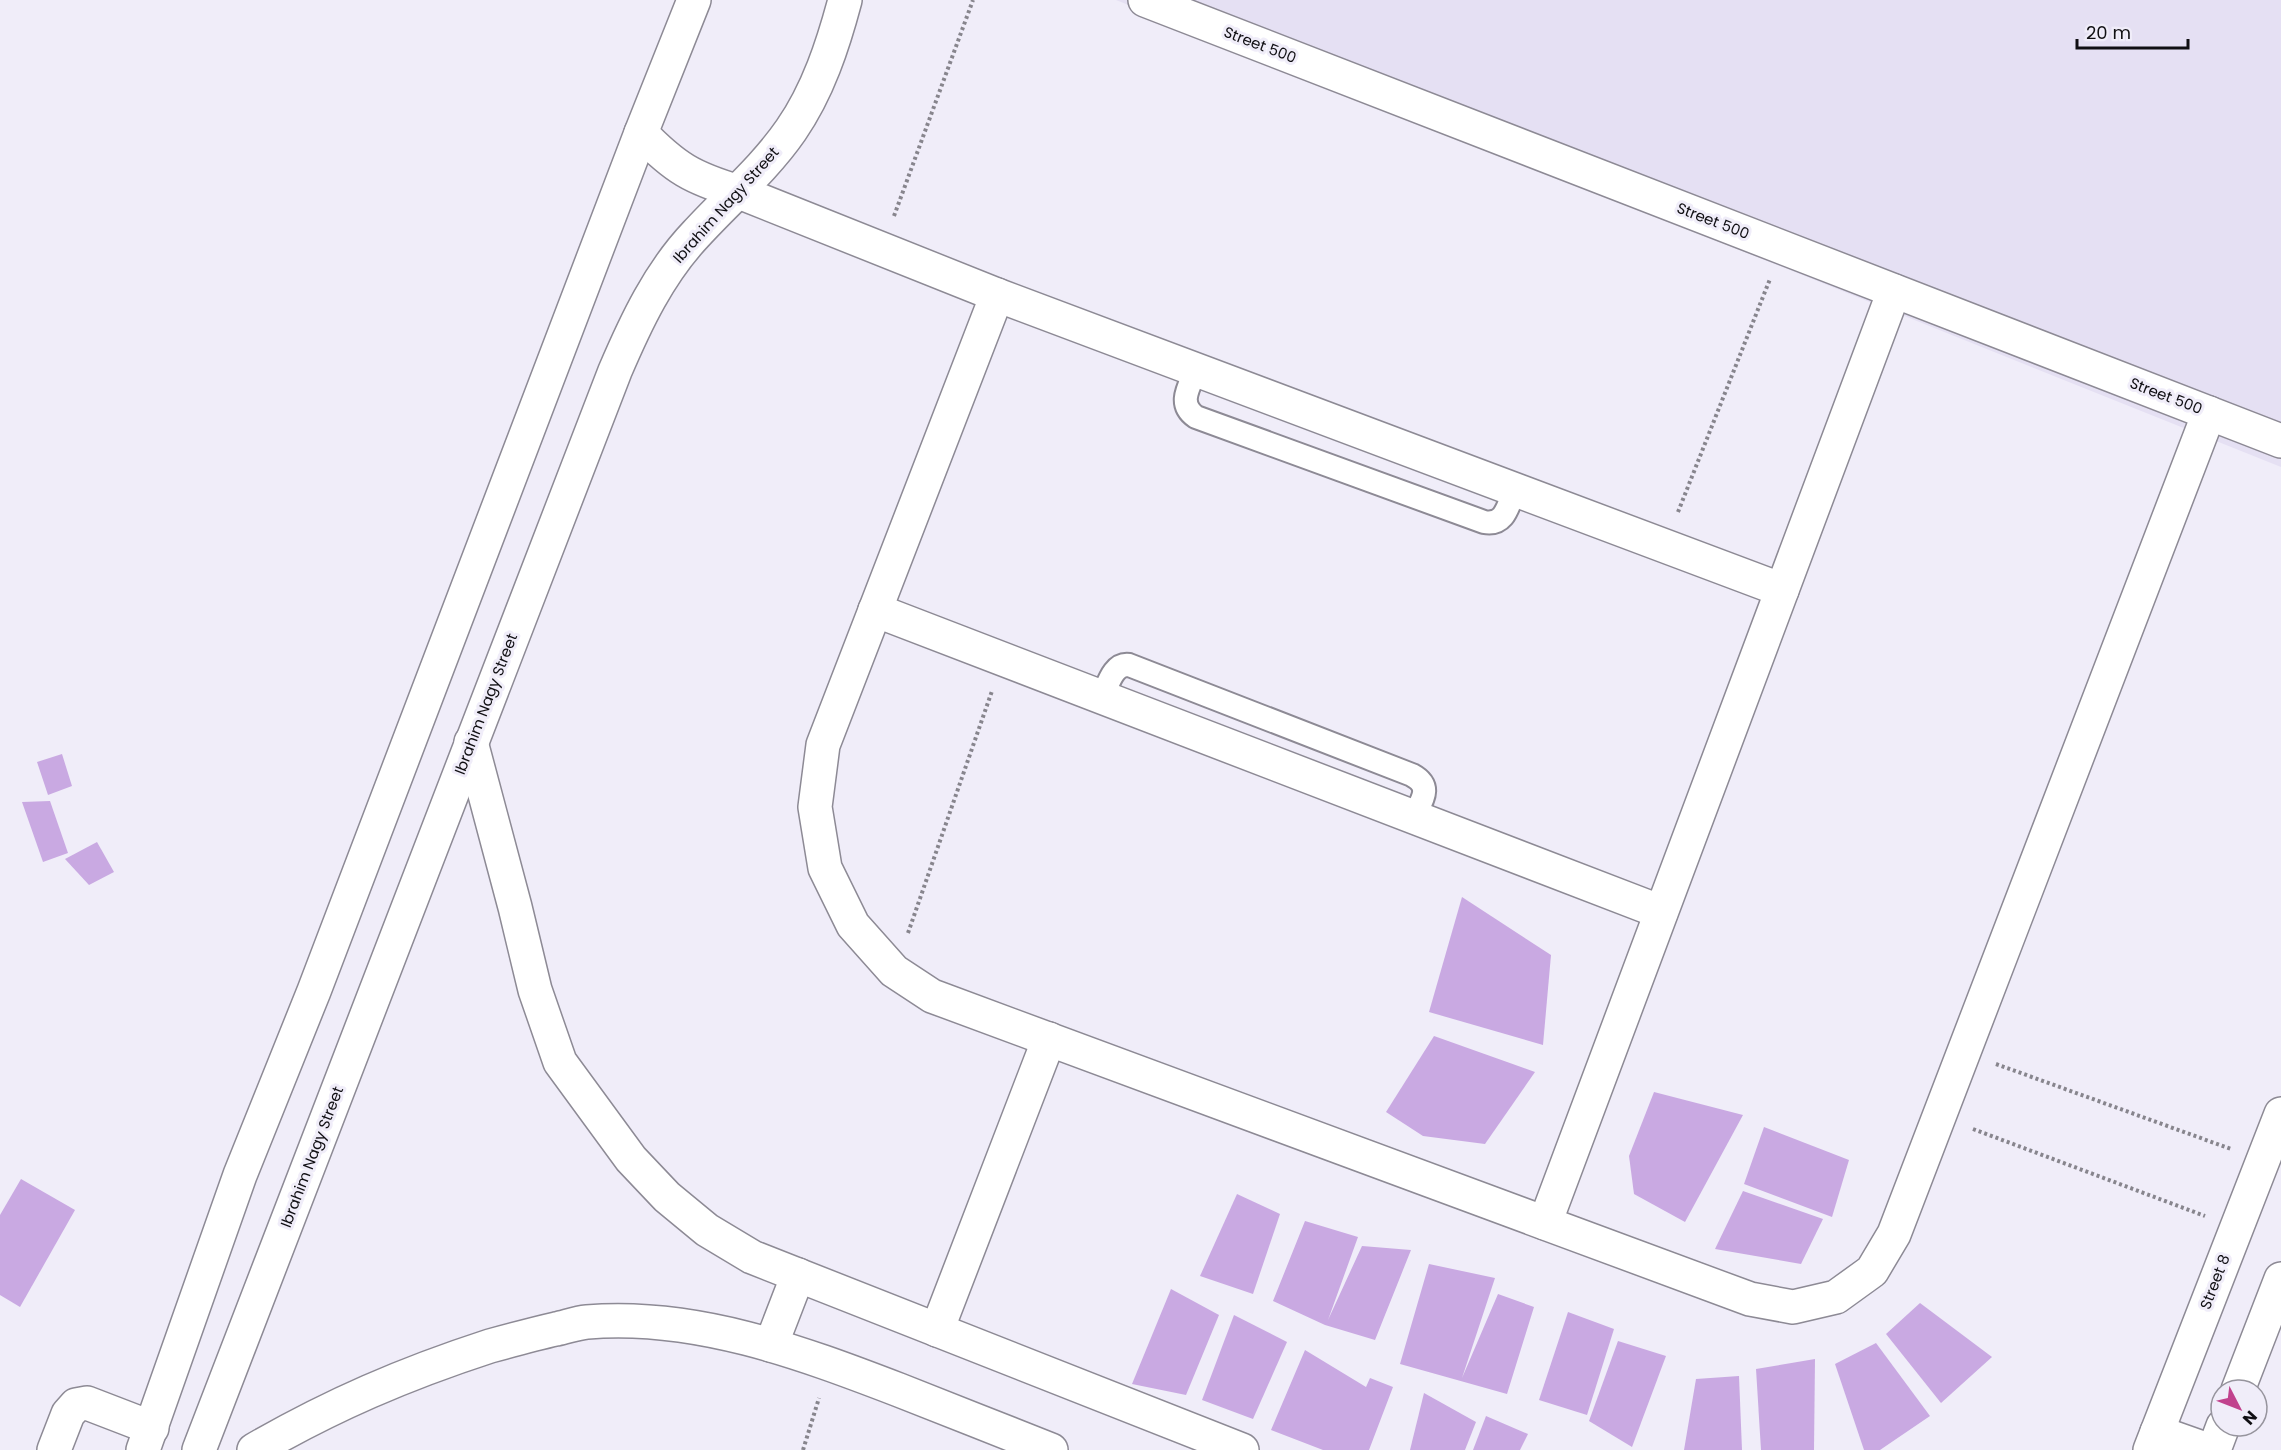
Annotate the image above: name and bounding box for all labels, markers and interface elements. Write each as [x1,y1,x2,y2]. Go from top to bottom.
scale bar [2077,12,2188,50]
text: 20 m [2086,20,2131,45]
street label: Street 500 [1221,21,1300,68]
street label: Ibrahim Nagy Street [668,142,783,267]
street label: Street 500 [1674,197,1753,244]
street label: Street 500 [2127,372,2206,419]
street label: Ibrahim Nagy Street [449,630,522,777]
street label: Ibrahim Nagy Street [275,1083,348,1230]
street label: Street 8 [2194,1251,2235,1312]
north arrow [2209,1378,2269,1438]
text: N [2237,1406,2262,1430]

